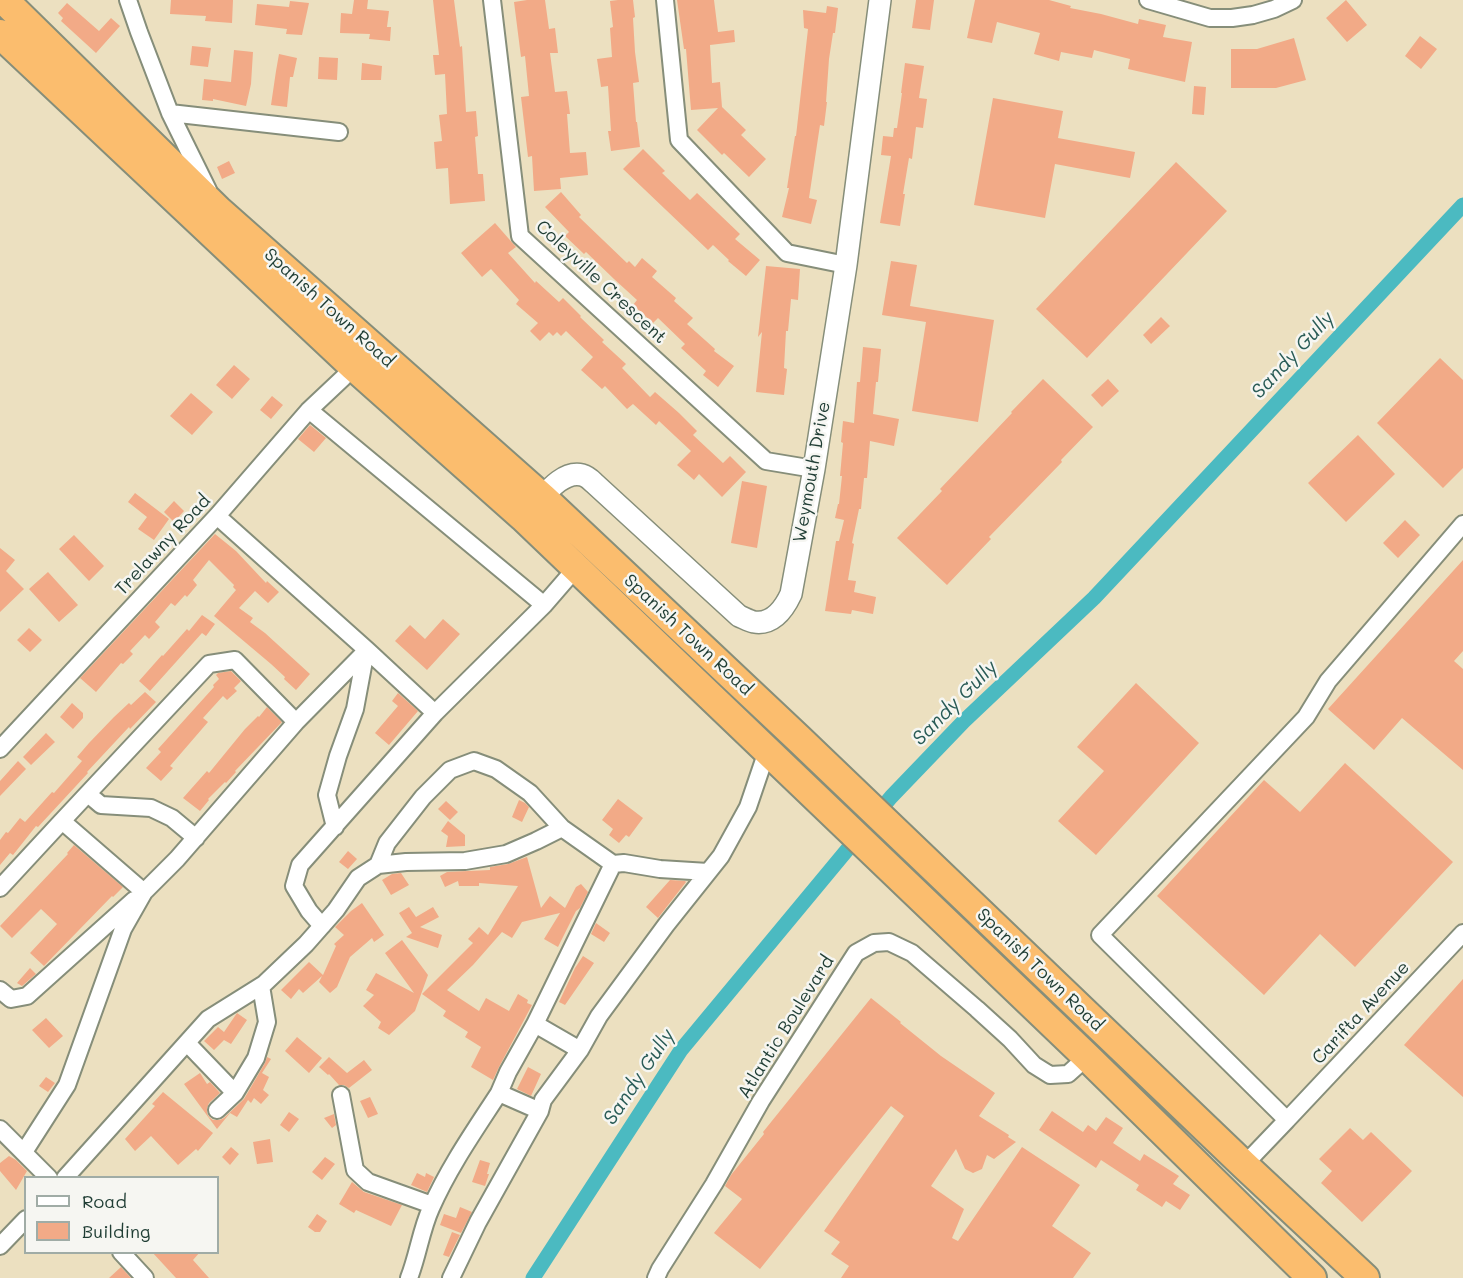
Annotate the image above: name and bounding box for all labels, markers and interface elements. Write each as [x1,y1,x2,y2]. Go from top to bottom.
street label: Coleyville Crescent [531,216,671,348]
street label: Spanish Town Road [259,244,399,372]
water label: Sandy Gully [1247,306,1339,404]
street label: Weymouth Drive [789,400,835,544]
street label: Trelawny Road [111,490,215,600]
street label: Spanish Town Road [619,570,757,700]
water label: Sandy Gully [907,655,1003,751]
street label: Spanish Town Road [972,904,1108,1036]
street label: Atlantic Boulevard [733,952,839,1102]
street label: Carifta Avenue [1308,957,1414,1069]
water label: Sandy Gully [598,1024,680,1130]
legend [24,1176,219,1254]
text: Road [82,1189,127,1213]
text: Building [82,1219,150,1243]

